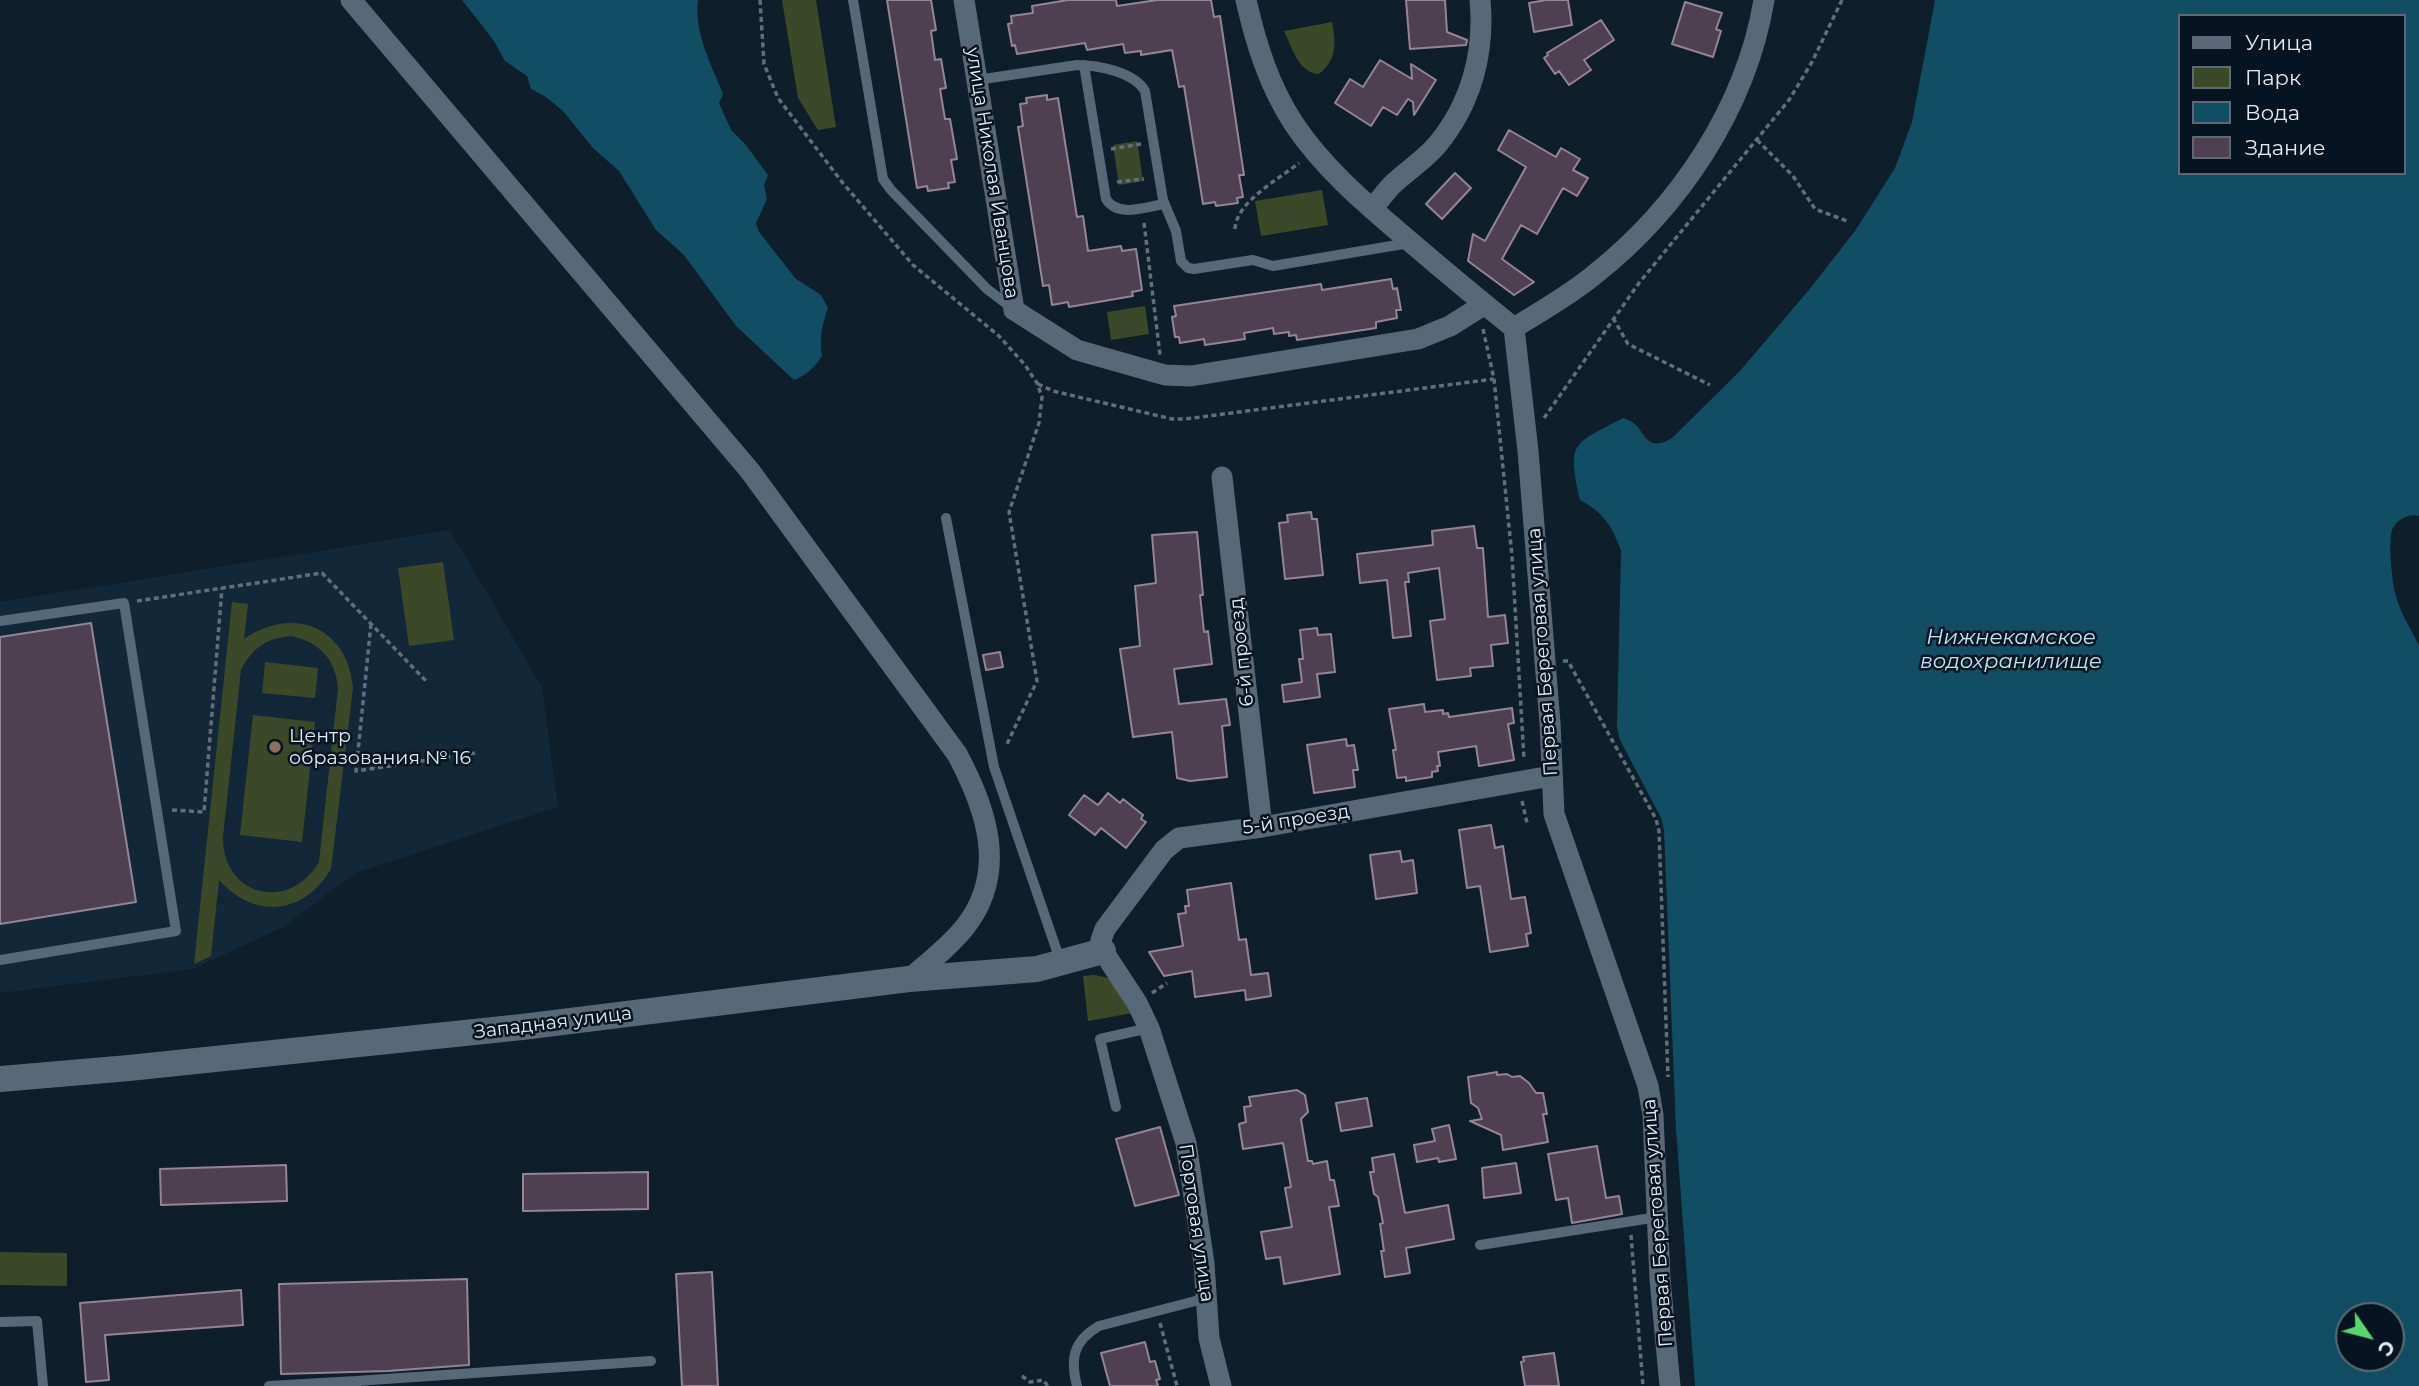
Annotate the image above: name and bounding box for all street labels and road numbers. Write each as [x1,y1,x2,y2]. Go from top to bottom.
street label: улица Николая Иванцова [961,46,1023,300]
street label: Первая Береговая улица [1523,527,1563,777]
street label: 6-й проезд [1225,597,1259,707]
street label: 5-й проезд [1241,800,1351,840]
street label: Западная улица [473,1002,633,1044]
street label: Первая Береговая улица [1638,1098,1678,1348]
street label: Портовая улица [1174,1142,1218,1304]

